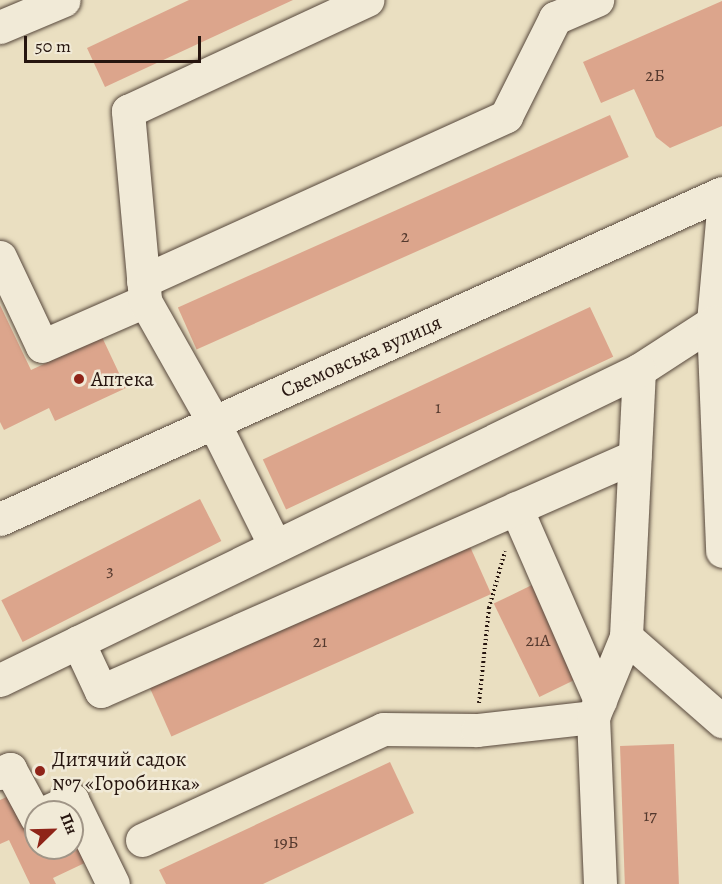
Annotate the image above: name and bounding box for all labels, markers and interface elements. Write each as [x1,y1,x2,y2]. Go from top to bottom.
scale bar [27,24,204,62]
text: 50 m [35,34,71,58]
house number: 2Б [645,64,665,86]
house number: 2 [401,225,409,247]
street label: Свемовська вулиця [277,309,445,403]
place label: Аптека [91,366,154,392]
marker: Аптека [72,372,86,386]
house number: 1 [435,396,441,418]
house number: 3 [106,559,114,581]
house number: 21А [525,629,551,651]
house number: 21 [313,630,327,652]
place label: Дитячий садок №7 «Горобинка» [52,746,200,796]
marker: Дитячий садок №7 «Горобинка» [33,764,47,778]
north arrow [24,800,84,860]
house number: 17 [643,804,657,826]
text: Пн [55,810,83,838]
house number: 19Б [273,831,299,853]

